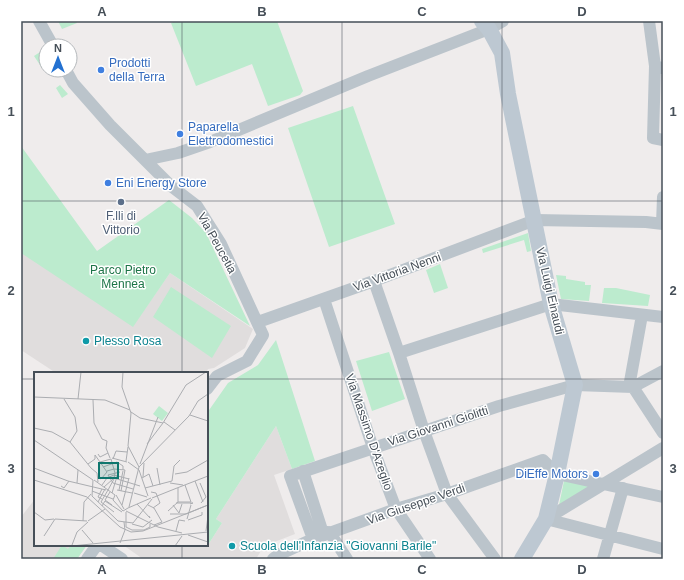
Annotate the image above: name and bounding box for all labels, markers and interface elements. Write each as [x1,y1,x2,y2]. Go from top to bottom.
text: A [97,4,107,19]
text: B [257,4,267,19]
text: C [417,4,427,19]
text: D [577,4,587,19]
north arrow [38,38,78,78]
text: N [54,42,62,54]
place label: Prodotti della Terra [109,56,165,84]
marker: Prodotti della Terra [96,65,106,75]
text: 1 [7,104,15,119]
text: 1 [669,104,677,119]
place label: Paparella Elettrodomestici [188,120,273,148]
marker: Paparella Elettrodomestici [175,129,185,139]
place label: Eni Energy Store [116,176,207,190]
marker: Eni Energy Store [103,178,113,188]
marker: F.lli di Vittorio [116,197,126,207]
place label: F.lli di Vittorio [102,209,140,237]
street label: Via Peucetia [195,210,240,276]
street label: Via Luigi Einaudi [533,246,567,336]
street label: Via Vittoria Nenni [351,250,443,294]
park label: Parco Pietro Mennea [90,263,156,291]
text: 2 [7,283,15,298]
text: 2 [669,283,677,298]
place label: Plesso Rosa [94,334,162,348]
marker: Plesso Rosa [81,336,91,346]
inset map [34,372,208,546]
street label: Via Massimo D'Azeglio [343,372,396,492]
street label: Via Giovanni Giolitti [386,403,490,449]
text: 3 [7,461,15,476]
text: 3 [669,461,677,476]
place label: DiEffe Motors [516,467,588,481]
marker: DiEffe Motors [591,469,601,479]
street label: Via Giuseppe Verdi [365,481,467,527]
place label: Scuola dell'Infanzia "Giovanni Barile" [240,539,436,553]
marker: Scuola dell'Infanzia "Giovanni Barile" [227,541,237,551]
text: A [97,562,107,577]
text: B [257,562,267,577]
text: C [417,562,427,577]
text: D [577,562,587,577]

